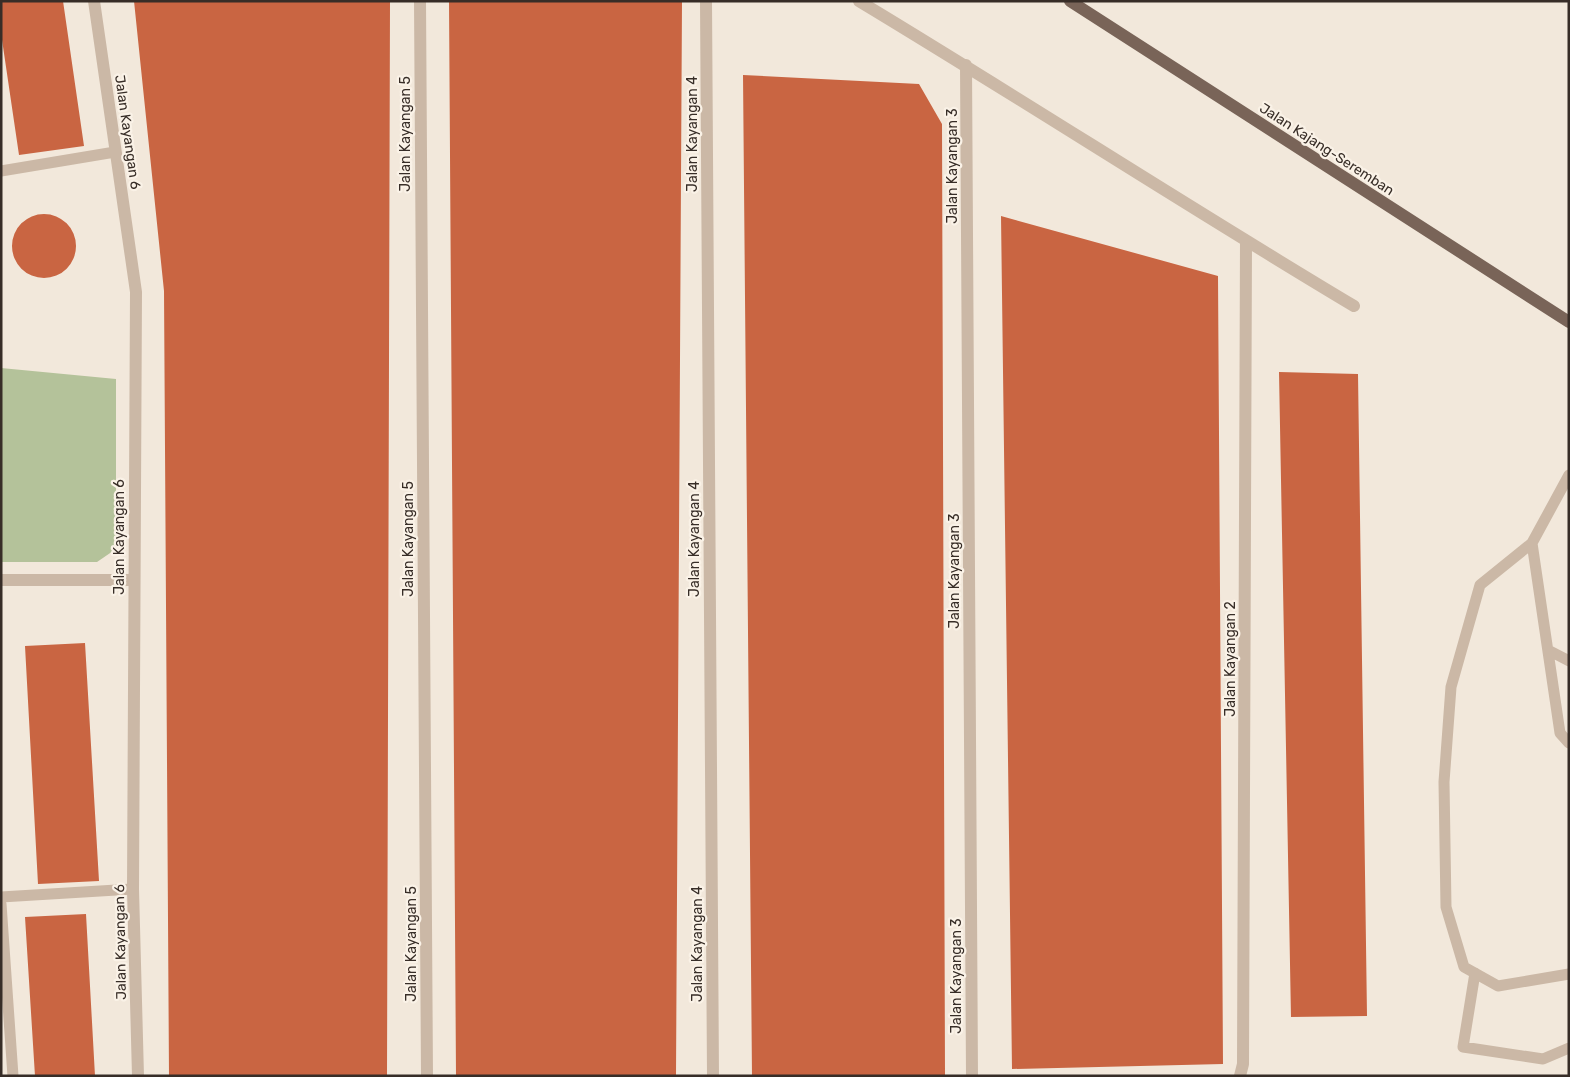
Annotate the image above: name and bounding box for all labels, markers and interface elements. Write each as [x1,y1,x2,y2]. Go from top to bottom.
street label: Jalan Kayangan 6 [111,74,144,190]
street label: Jalan Kayangan 5 [397,76,414,192]
street label: Jalan Kayangan 4 [684,76,701,192]
street label: Jalan Kajang-Seremban [1256,100,1397,199]
street label: Jalan Kayangan 3 [944,108,961,224]
street label: Jalan Kayangan 6 [111,479,128,595]
street label: Jalan Kayangan 5 [400,481,417,597]
street label: Jalan Kayangan 4 [686,481,703,597]
street label: Jalan Kayangan 3 [946,513,963,629]
street label: Jalan Kayangan 2 [1222,601,1239,717]
street label: Jalan Kayangan 6 [111,884,130,1000]
street label: Jalan Kayangan 5 [403,886,420,1002]
street label: Jalan Kayangan 4 [689,886,706,1002]
street label: Jalan Kayangan 3 [948,918,965,1034]

